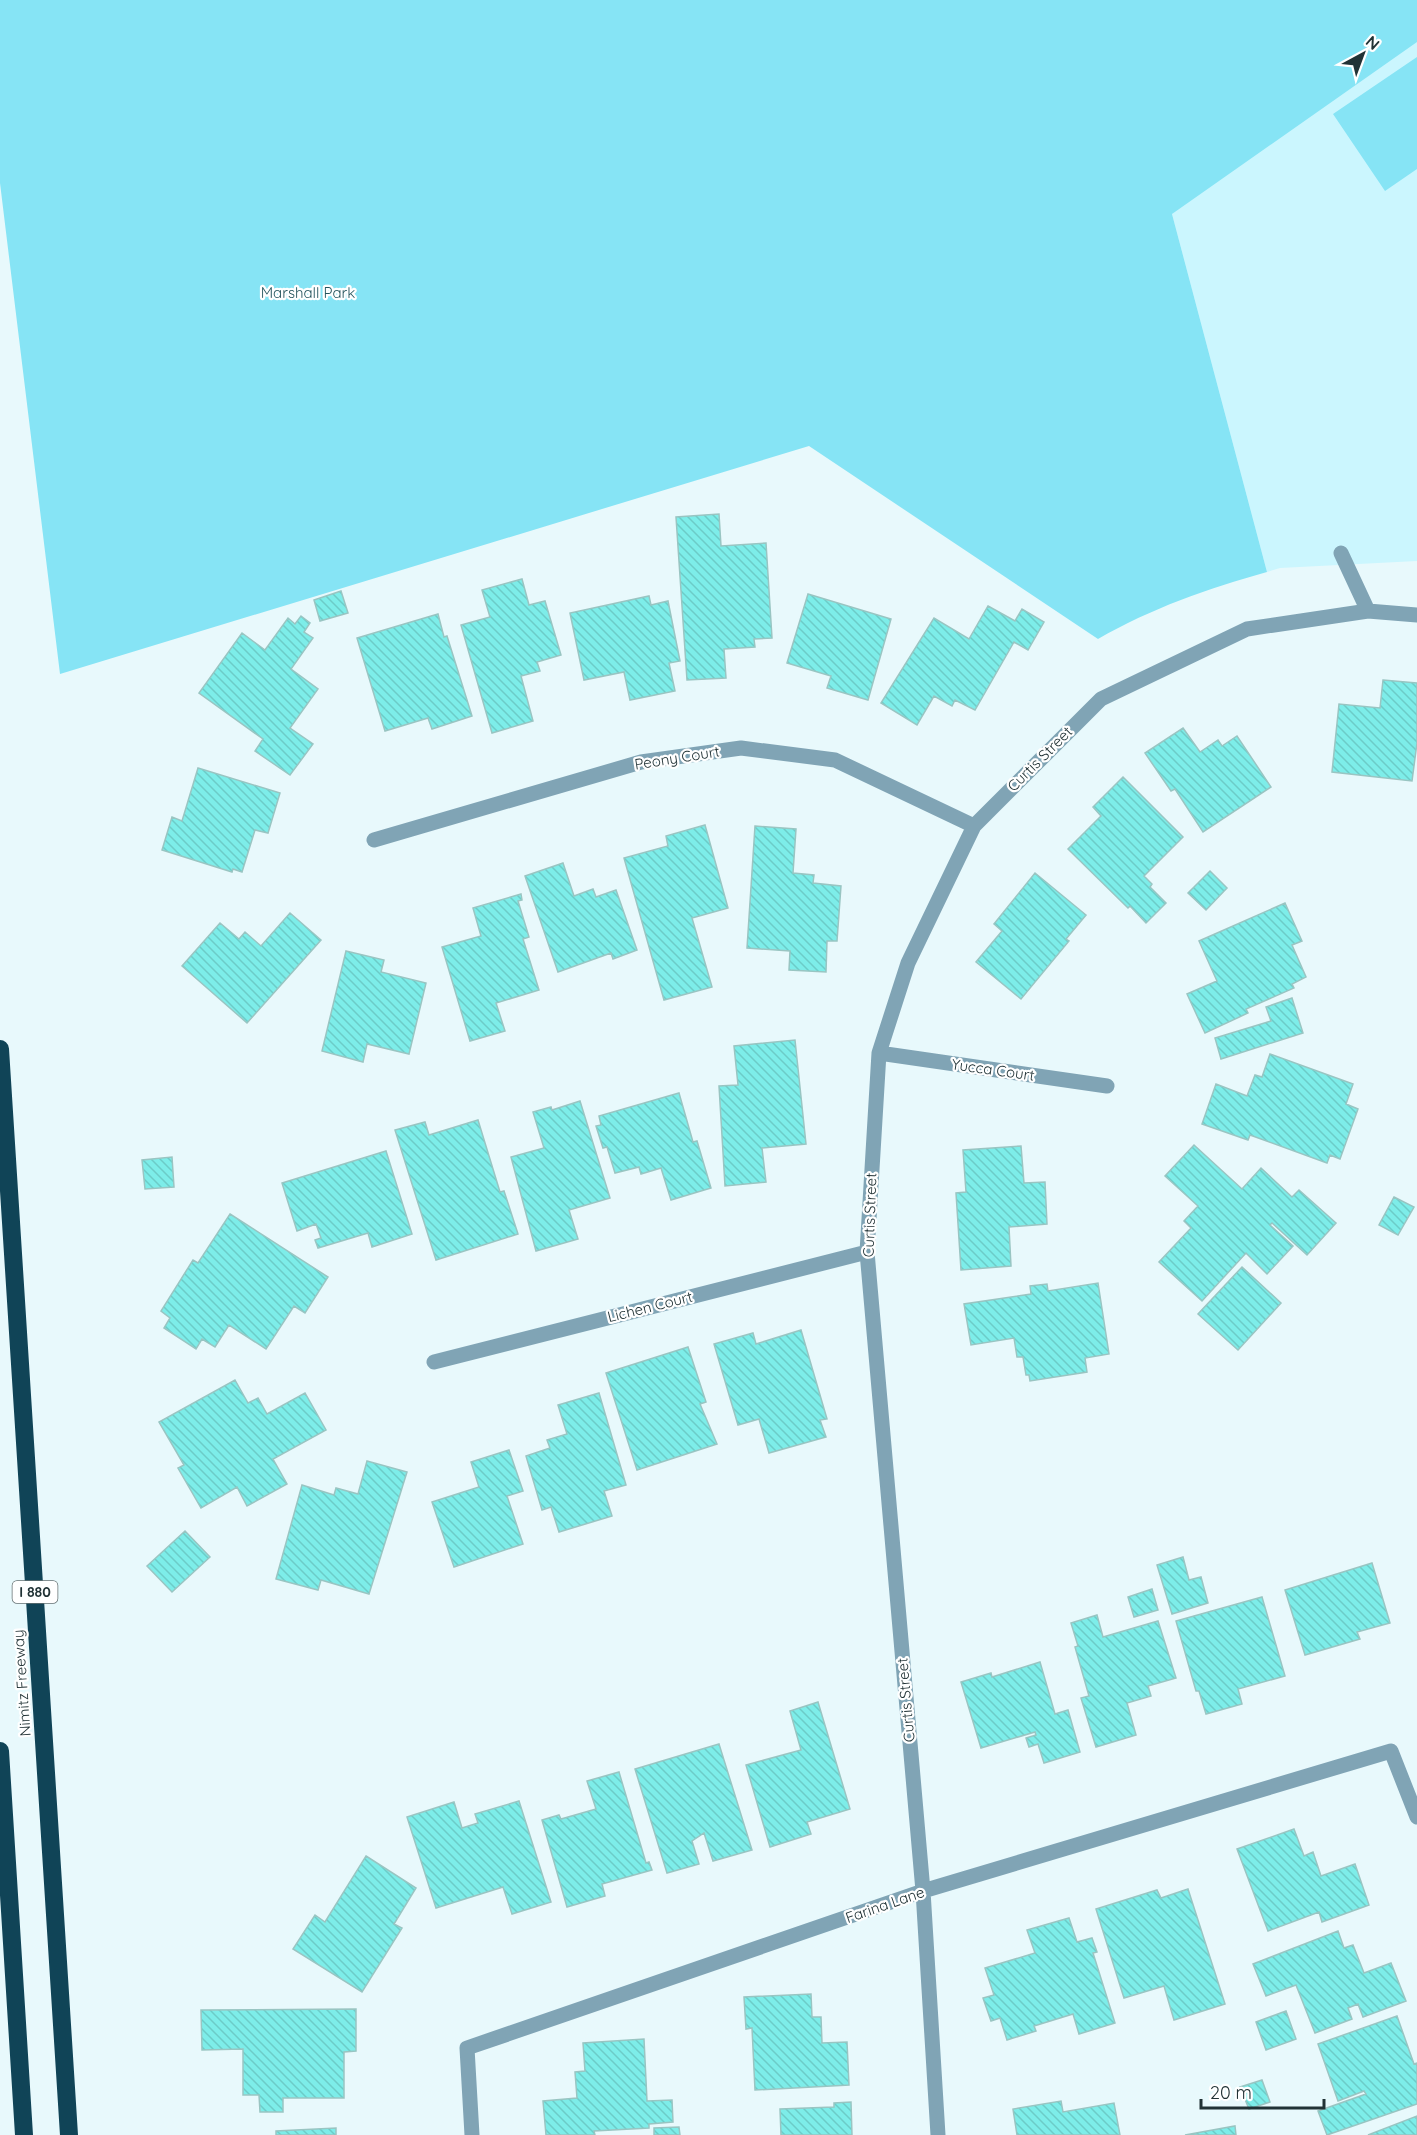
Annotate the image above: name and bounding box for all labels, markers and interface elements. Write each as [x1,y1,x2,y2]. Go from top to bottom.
north arrow [1333,24,1393,84]
text: N [1362,31,1384,54]
park label: Marshall Park [261,283,355,302]
street label: Curtis Street [1003,722,1076,795]
street label: Peony Court [633,741,721,774]
street label: Yucca Court [950,1054,1036,1085]
street label: Curtis Street [859,1172,880,1258]
street label: Lichen Court [605,1287,694,1326]
road number: I 880 [12,1581,57,1603]
street label: Nimitz Freeway [8,1629,35,1737]
street label: Curtis Street [892,1657,919,1743]
street label: Farina Lane [843,1882,927,1927]
scale bar [1201,2072,1324,2110]
text: 20 m [1210,2081,1252,2104]

